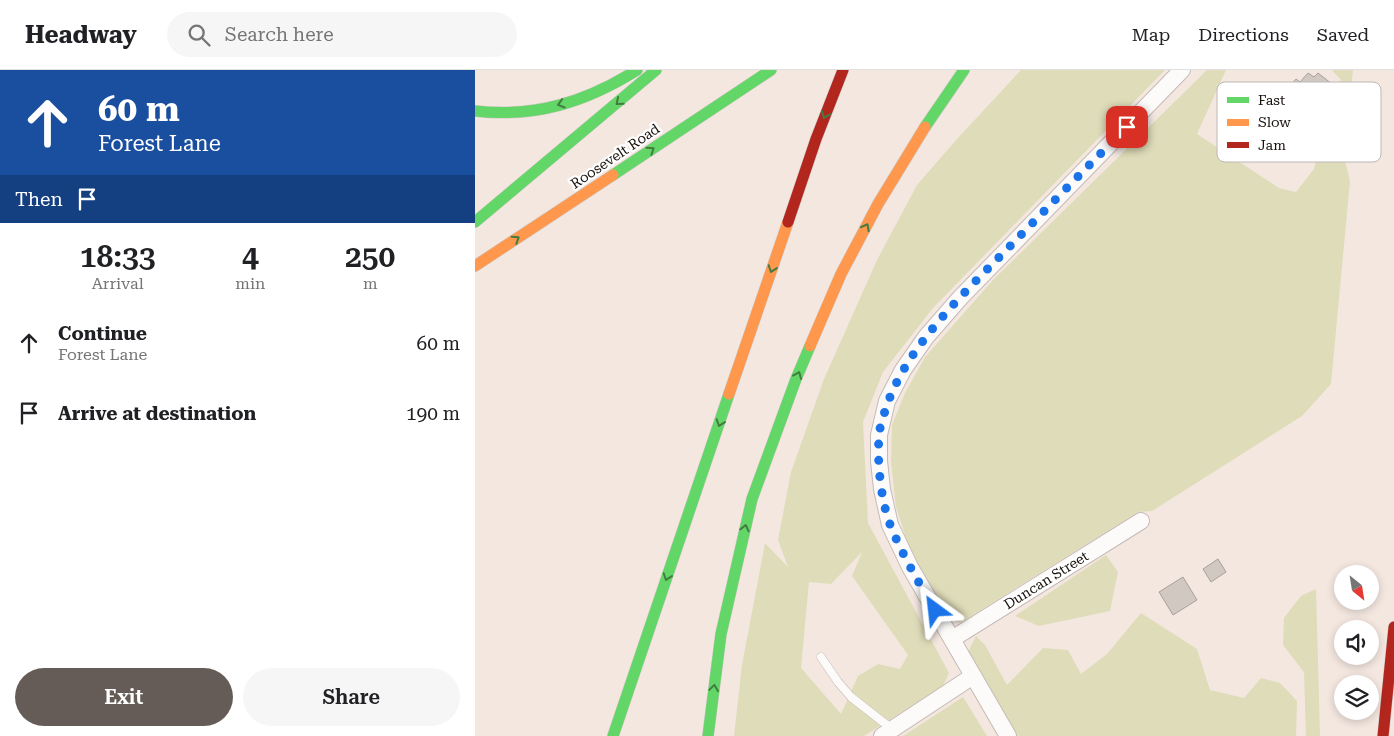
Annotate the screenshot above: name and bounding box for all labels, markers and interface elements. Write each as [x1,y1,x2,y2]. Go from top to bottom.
search box [167,12,517,57]
text: Headway [25,21,137,49]
icon: search [185,21,213,49]
text: Search here [225,23,334,46]
text: Map [1132,24,1170,45]
text: Directions [1198,24,1289,45]
text: Saved [1317,24,1369,45]
legend [1217,82,1381,162]
text: 60 m [98,89,180,130]
icon: ahead [15,90,80,155]
text: Fast [1258,92,1285,108]
one-way arrow [615,96,624,105]
one-way arrow [558,99,566,109]
pin [1106,106,1148,148]
one-way arrow [821,110,831,119]
icon: arrive [1113,113,1141,141]
text: Slow [1258,114,1291,130]
street label: Roosevelt Road [568,120,662,192]
text: Forest Lane [98,131,221,156]
text: Jam [1258,137,1286,153]
one-way arrow [646,146,655,156]
icon: arrive [73,185,101,213]
text: Then [15,188,63,211]
one-way arrow [860,224,870,233]
one-way arrow [510,236,519,246]
text: 18:33 [80,239,156,274]
text: 4 [242,239,259,274]
text: 250 [345,239,395,274]
one-way arrow [768,264,778,273]
text: Arrival [92,274,144,293]
text: min [235,274,265,293]
text: m [363,274,377,293]
text: Continue [58,322,147,345]
icon: ahead [15,329,43,357]
text: 60 m [417,332,460,355]
text: Forest Lane [58,345,147,364]
one-way arrow [791,371,802,380]
icon: arrive [15,399,43,427]
text: Arrive at destination [58,402,256,425]
text: 190 m [406,402,460,425]
one-way arrow [715,418,725,427]
one-way arrow [739,524,750,533]
street label: Duncan Street [1001,548,1091,612]
north arrow [1334,565,1379,610]
map controls [1334,565,1379,720]
one-way arrow [663,572,673,580]
position arrow [908,583,960,635]
button: sound [1334,620,1379,665]
button: Exit [15,668,233,726]
button: Share [243,668,460,726]
button: layers [1334,675,1379,720]
one-way arrow [708,683,719,691]

